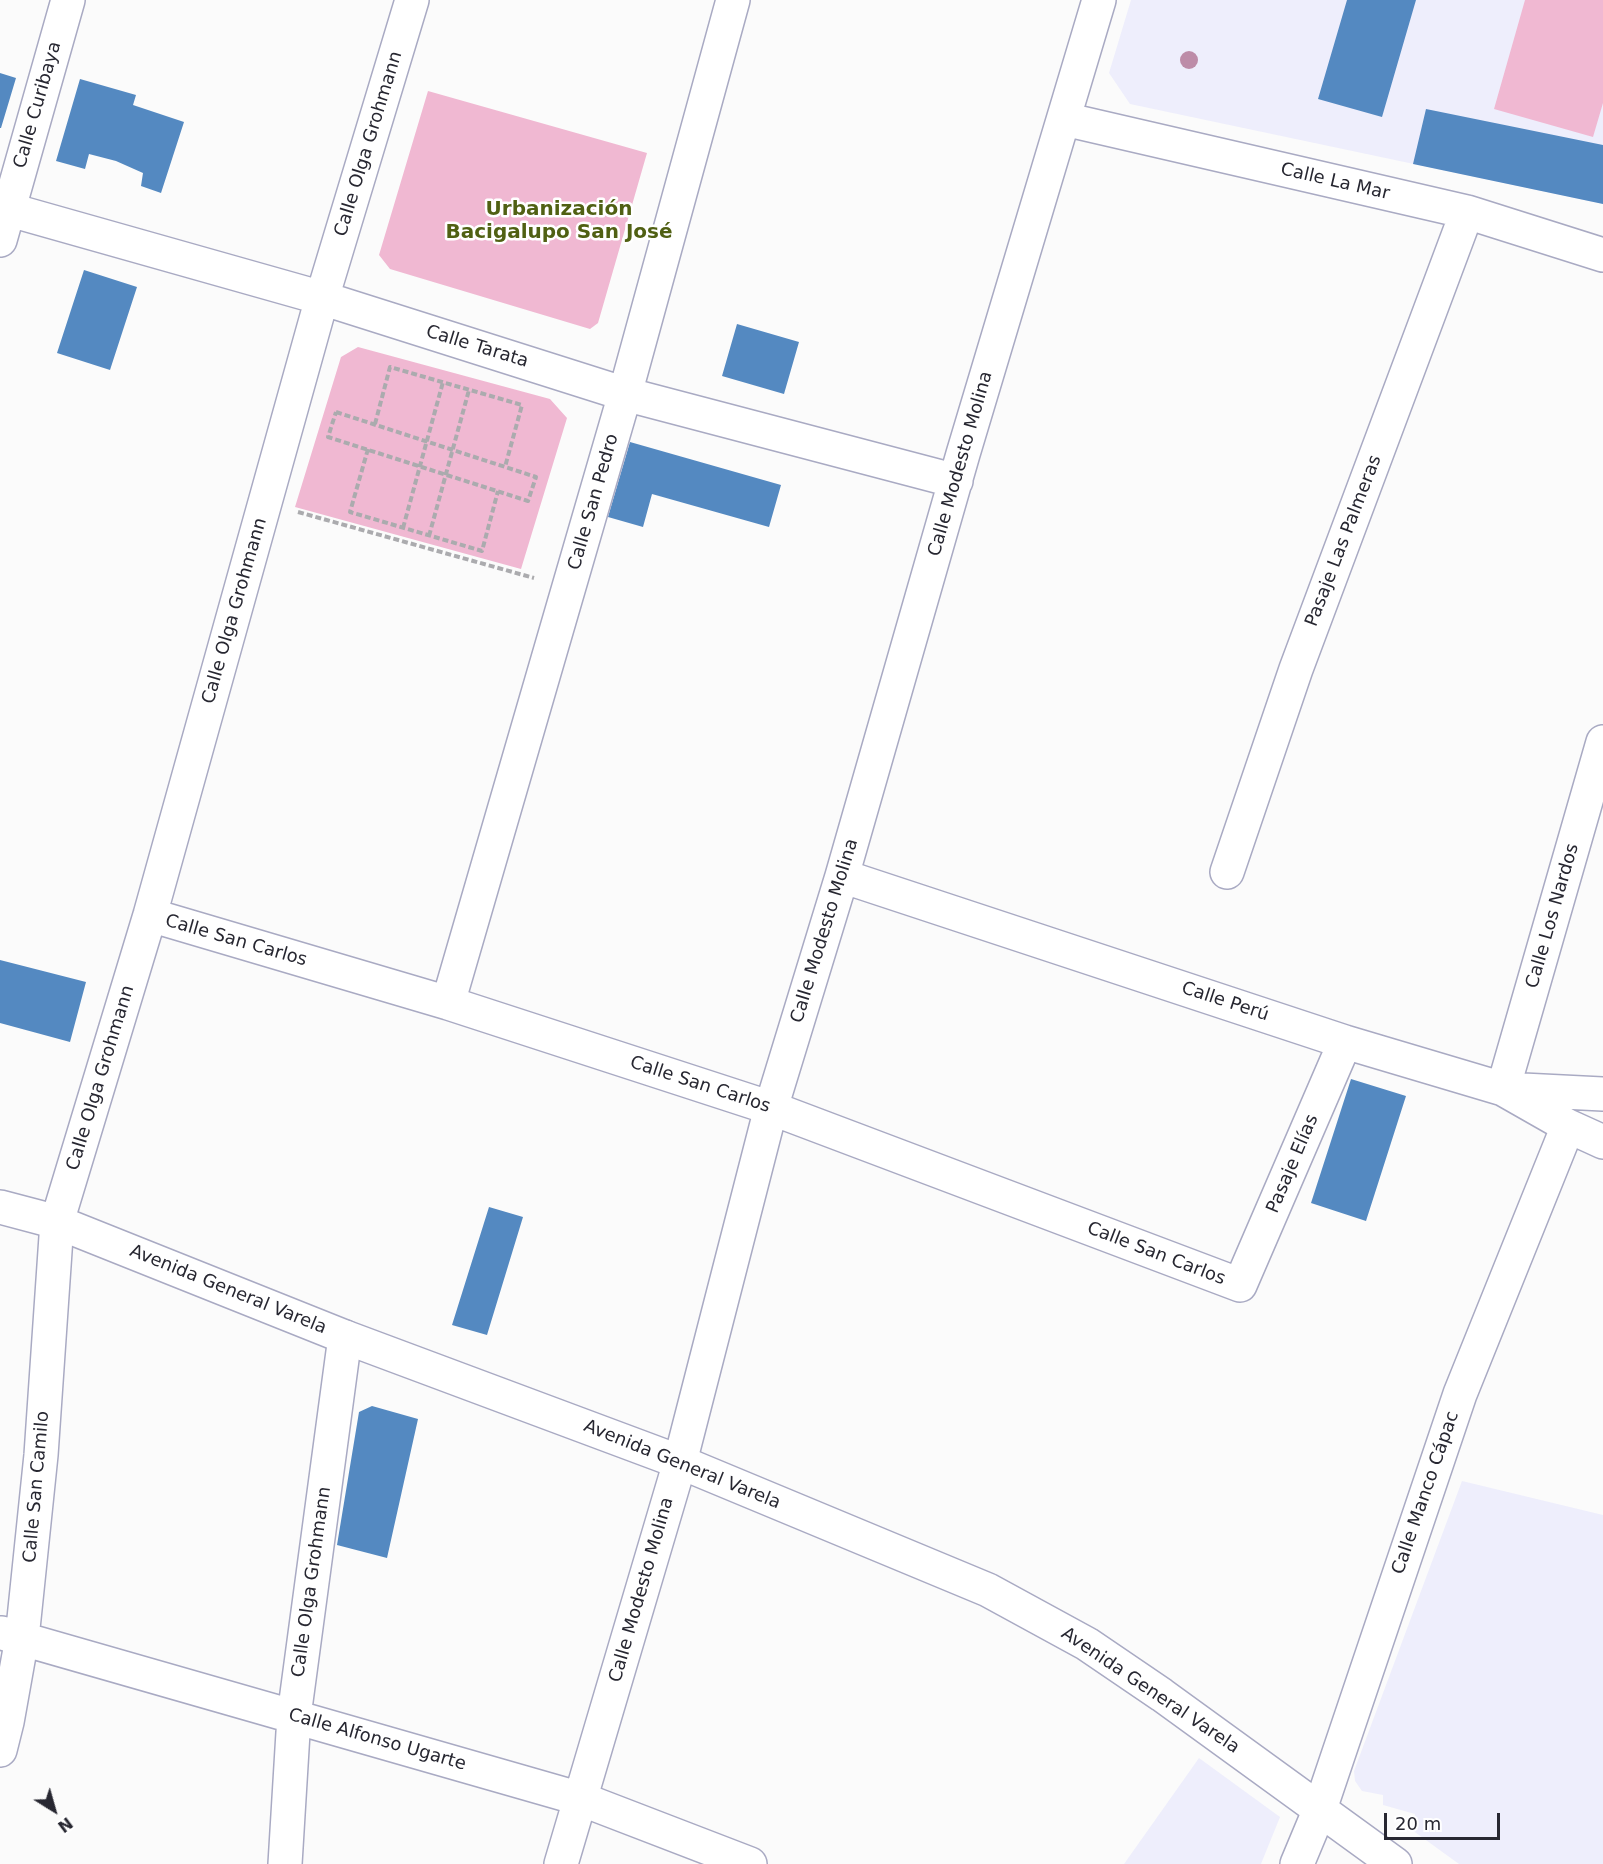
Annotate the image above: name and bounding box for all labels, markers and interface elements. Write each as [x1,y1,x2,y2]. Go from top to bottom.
street label: Calle Curibaya [10,39,66,171]
street label: Calle Olga Grohmann [331,49,407,239]
street label: Calle La Mar [1278,159,1392,205]
district label: Urbanización Bacigalupo San José [445,198,673,245]
street label: Calle Tarata [423,321,531,373]
street label: Calle Modesto Molina [924,369,998,559]
street label: Calle San Pedro [564,431,624,573]
street label: Pasaje Las Palmeras [1301,452,1387,630]
street label: Calle Olga Grohmann [198,516,272,706]
street label: Calle Modesto Molina [787,836,863,1026]
street label: Calle Los Nardos [1522,841,1584,991]
street label: Calle San Carlos [163,910,309,972]
street label: Calle Perú [1179,978,1271,1026]
street label: Calle Olga Grohmann [63,983,139,1173]
street label: Calle San Carlos [627,1052,773,1118]
street label: Pasaje Elías [1263,1111,1323,1217]
street label: Calle San Carlos [1084,1218,1228,1290]
street label: Avenida General Varela [126,1241,330,1339]
street label: Calle Manco Cápac [1388,1409,1464,1577]
street label: Calle San Camilo [20,1410,54,1564]
street label: Avenida General Varela [580,1416,784,1514]
street label: Calle Olga Grohmann [288,1485,336,1679]
street label: Calle Modesto Molina [605,1495,679,1685]
street label: Avenida General Varela [1057,1623,1243,1759]
street label: Calle Alfonso Ugarte [286,1704,468,1776]
north arrow [24,1780,84,1840]
scale bar [1387,1801,1502,1839]
text: N [54,1813,76,1836]
text: 20 m [1395,1813,1441,1834]

